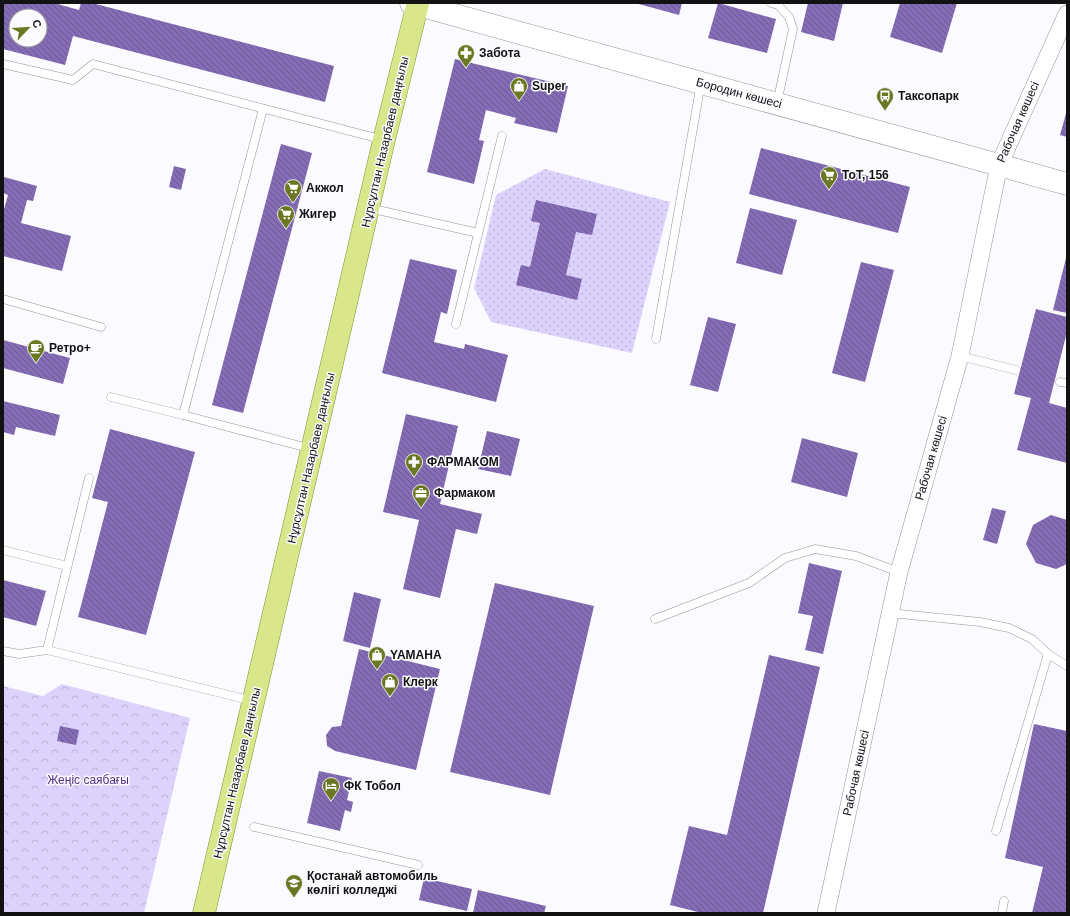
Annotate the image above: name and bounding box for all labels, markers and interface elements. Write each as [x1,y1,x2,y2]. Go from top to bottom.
north arrow [8,8,48,48]
text: С [30,18,44,30]
pharmacy icon: Забота [456,43,476,68]
place label: Забота [479,46,521,60]
street label: Нұрсұлтан Назарбаев даңғылы [358,55,412,229]
street label: Бородин көшесі [695,75,783,111]
shop icon: Super [509,76,529,101]
place label: Super [532,79,566,93]
street label: Рабочая көшесі [994,79,1042,165]
bus stop icon: Таксопарк [875,86,895,111]
place label: Таксопарк [898,89,960,103]
supermarket icon: ТоТ, 156 [819,165,839,190]
place label: ТоТ, 156 [842,168,889,182]
supermarket icon: Акжол [283,178,303,203]
place label: Акжол [306,181,344,195]
supermarket icon: Жигер [276,204,296,229]
place label: Жигер [298,207,336,221]
cafe icon: Ретро+ [26,338,46,363]
place label: Ретро+ [49,341,91,355]
street label: Нұрсұлтан Назарбаев даңғылы [284,371,338,545]
street label: Рабочая көшесі [912,414,950,502]
pharmacy icon: ФАРМАКОМ [404,452,424,477]
place label: ФАРМАКОМ [427,455,499,469]
office icon: Фармаком [411,483,431,508]
place label: Фармаком [434,486,496,500]
shop icon: YAMAHA [367,645,387,670]
place label: YAMAHA [390,648,442,662]
shop icon: Клерк [380,672,400,697]
place label: Клерк [403,675,439,689]
street label: Нұрсұлтан Назарбаев даңғылы [210,686,264,860]
street label: Рабочая көшесі [840,729,872,817]
park label: Жеңіс саябағы [47,773,129,787]
hotel icon: ФК Тобол [321,776,341,801]
place label: ФК Тобол [344,779,401,793]
place label: Қостанай автомобиль көлігі колледжі [307,869,438,897]
school or university icon: Қостанай автомобиль көлігі колледжі [284,873,304,898]

